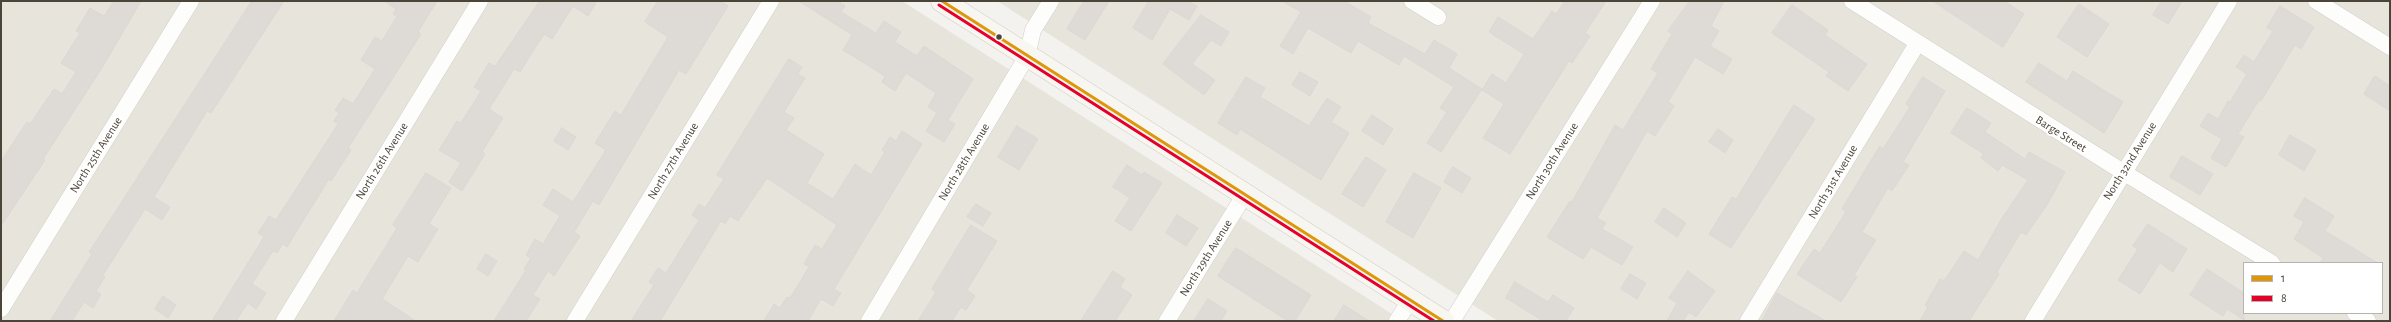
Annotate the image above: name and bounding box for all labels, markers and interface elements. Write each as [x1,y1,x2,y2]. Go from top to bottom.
unlabelled marker [994,32,1004,42]
street label: Barge Street [2033,113,2089,155]
street label: North 25th Avenue [67,114,125,196]
street label: North 32nd Avenue [2100,119,2160,203]
street label: North 26th Avenue [353,120,411,202]
street label: North 27th Avenue [644,120,702,202]
street label: North 30th Avenue [1523,120,1581,202]
street label: North 28th Avenue [935,121,993,203]
street label: North 31st Avenue [1805,142,1861,222]
street label: North 29th Avenue [1177,217,1235,299]
legend [2243,262,2383,314]
text: 1 [2281,272,2285,284]
text: 8 [2281,292,2287,304]

